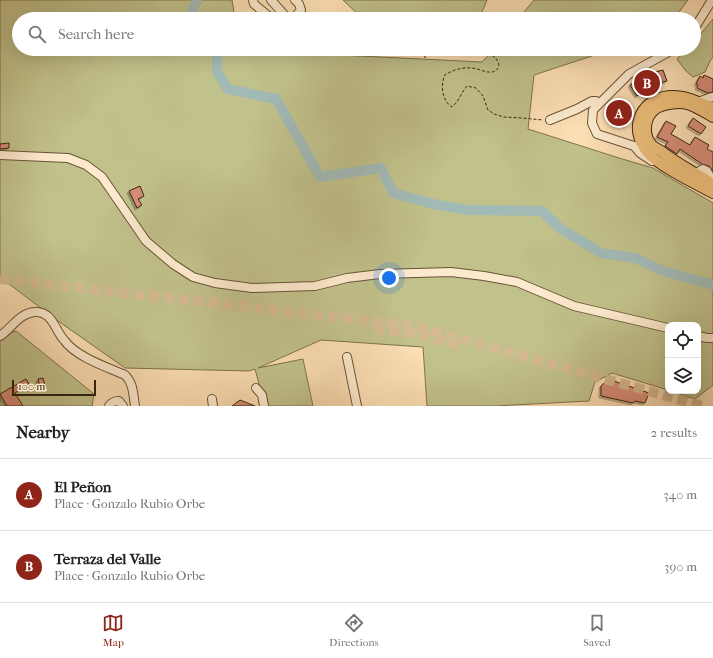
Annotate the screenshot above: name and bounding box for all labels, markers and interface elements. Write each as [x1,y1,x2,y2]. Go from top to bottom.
search box [12,12,701,56]
icon: search [26,23,48,45]
text: Search here [58,25,134,43]
pin: B [634,68,660,98]
pin: A [606,98,632,128]
your location [379,268,399,288]
map controls [665,322,701,394]
button: locate [665,322,701,358]
button: layers [665,358,701,394]
scale bar [12,378,96,397]
text: 100 m [18,380,46,393]
text: Nearby [16,422,70,442]
text: 2 results [651,425,697,440]
text: El Peñon [54,478,112,496]
text: A [25,487,33,502]
text: 340 m [663,487,697,502]
text: Place · Gonzalo Rubio Orbe [54,496,205,511]
text: Terraza del Valle [54,550,161,568]
text: B [25,559,33,574]
text: 390 m [664,559,697,574]
text: Place · Gonzalo Rubio Orbe [54,568,205,583]
tab: Map [102,612,124,649]
tab: Directions [329,612,379,649]
tab: Saved [583,612,611,649]

